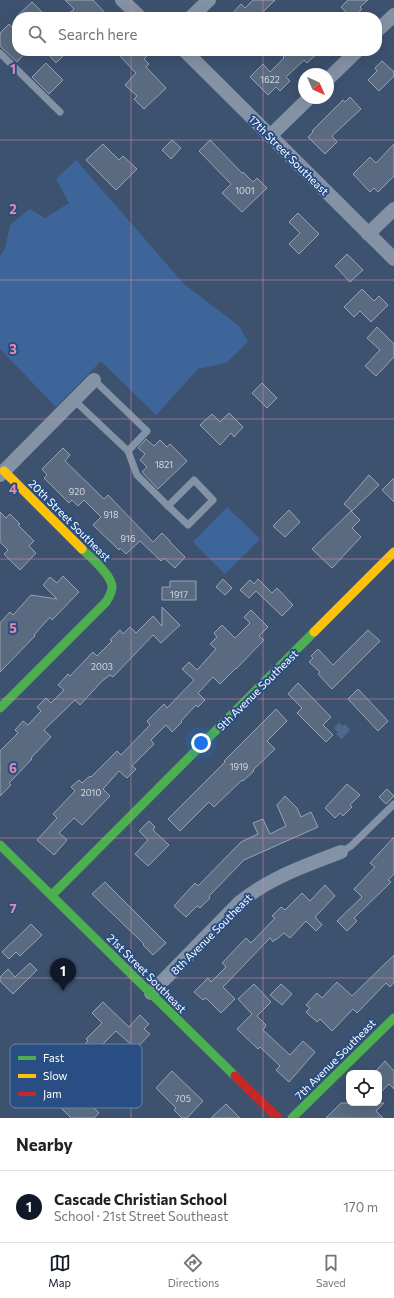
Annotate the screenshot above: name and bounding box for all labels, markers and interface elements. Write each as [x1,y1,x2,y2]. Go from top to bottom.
search box [12,12,382,56]
icon: search [26,23,48,45]
text: Search here [58,25,137,43]
text: 1 [10,61,16,77]
north arrow [298,68,334,104]
house number: 1622 [260,74,280,85]
street label: 17th Street Southeast [246,112,332,198]
house number: 1001 [235,185,255,196]
text: 2 [9,201,17,217]
text: 3 [9,341,17,357]
house number: 1821 [155,459,173,470]
street label: 20th Street Southeast [26,476,114,564]
text: 4 [9,481,17,497]
house number: 920 [69,486,85,497]
house number: 918 [104,509,118,520]
house number: 916 [121,533,135,544]
house number: 1917 [170,589,188,600]
text: 5 [9,620,17,636]
street label: 9th Avenue Southeast [214,646,301,733]
house number: 2003 [91,661,113,672]
your location [191,733,211,753]
text: 6 [9,760,17,776]
house number: 1919 [230,761,248,772]
house number: 2010 [81,787,101,798]
street label: 8th Avenue Southeast [168,890,255,977]
text: 7 [9,900,17,916]
street label: 21st Street Southeast [105,931,190,1016]
pin: 1 [50,958,76,991]
street label: 7th Avenue Southeast [292,1016,378,1102]
legend [10,1044,142,1108]
text: Fast [43,1051,65,1064]
text: Slow [43,1069,68,1082]
map controls [346,1070,382,1106]
button: locate [346,1070,382,1106]
text: Jam [43,1087,62,1101]
house number: 705 [175,1093,191,1104]
text: Nearby [16,1134,73,1155]
text: Cascade Christian School [54,1190,227,1208]
text: 1 [26,1199,32,1215]
text: 170 m [343,1199,378,1215]
text: School · 21st Street Southeast [54,1208,228,1224]
tab: Map [48,1252,71,1289]
tab: Directions [168,1252,219,1289]
tab: Saved [316,1252,346,1289]

